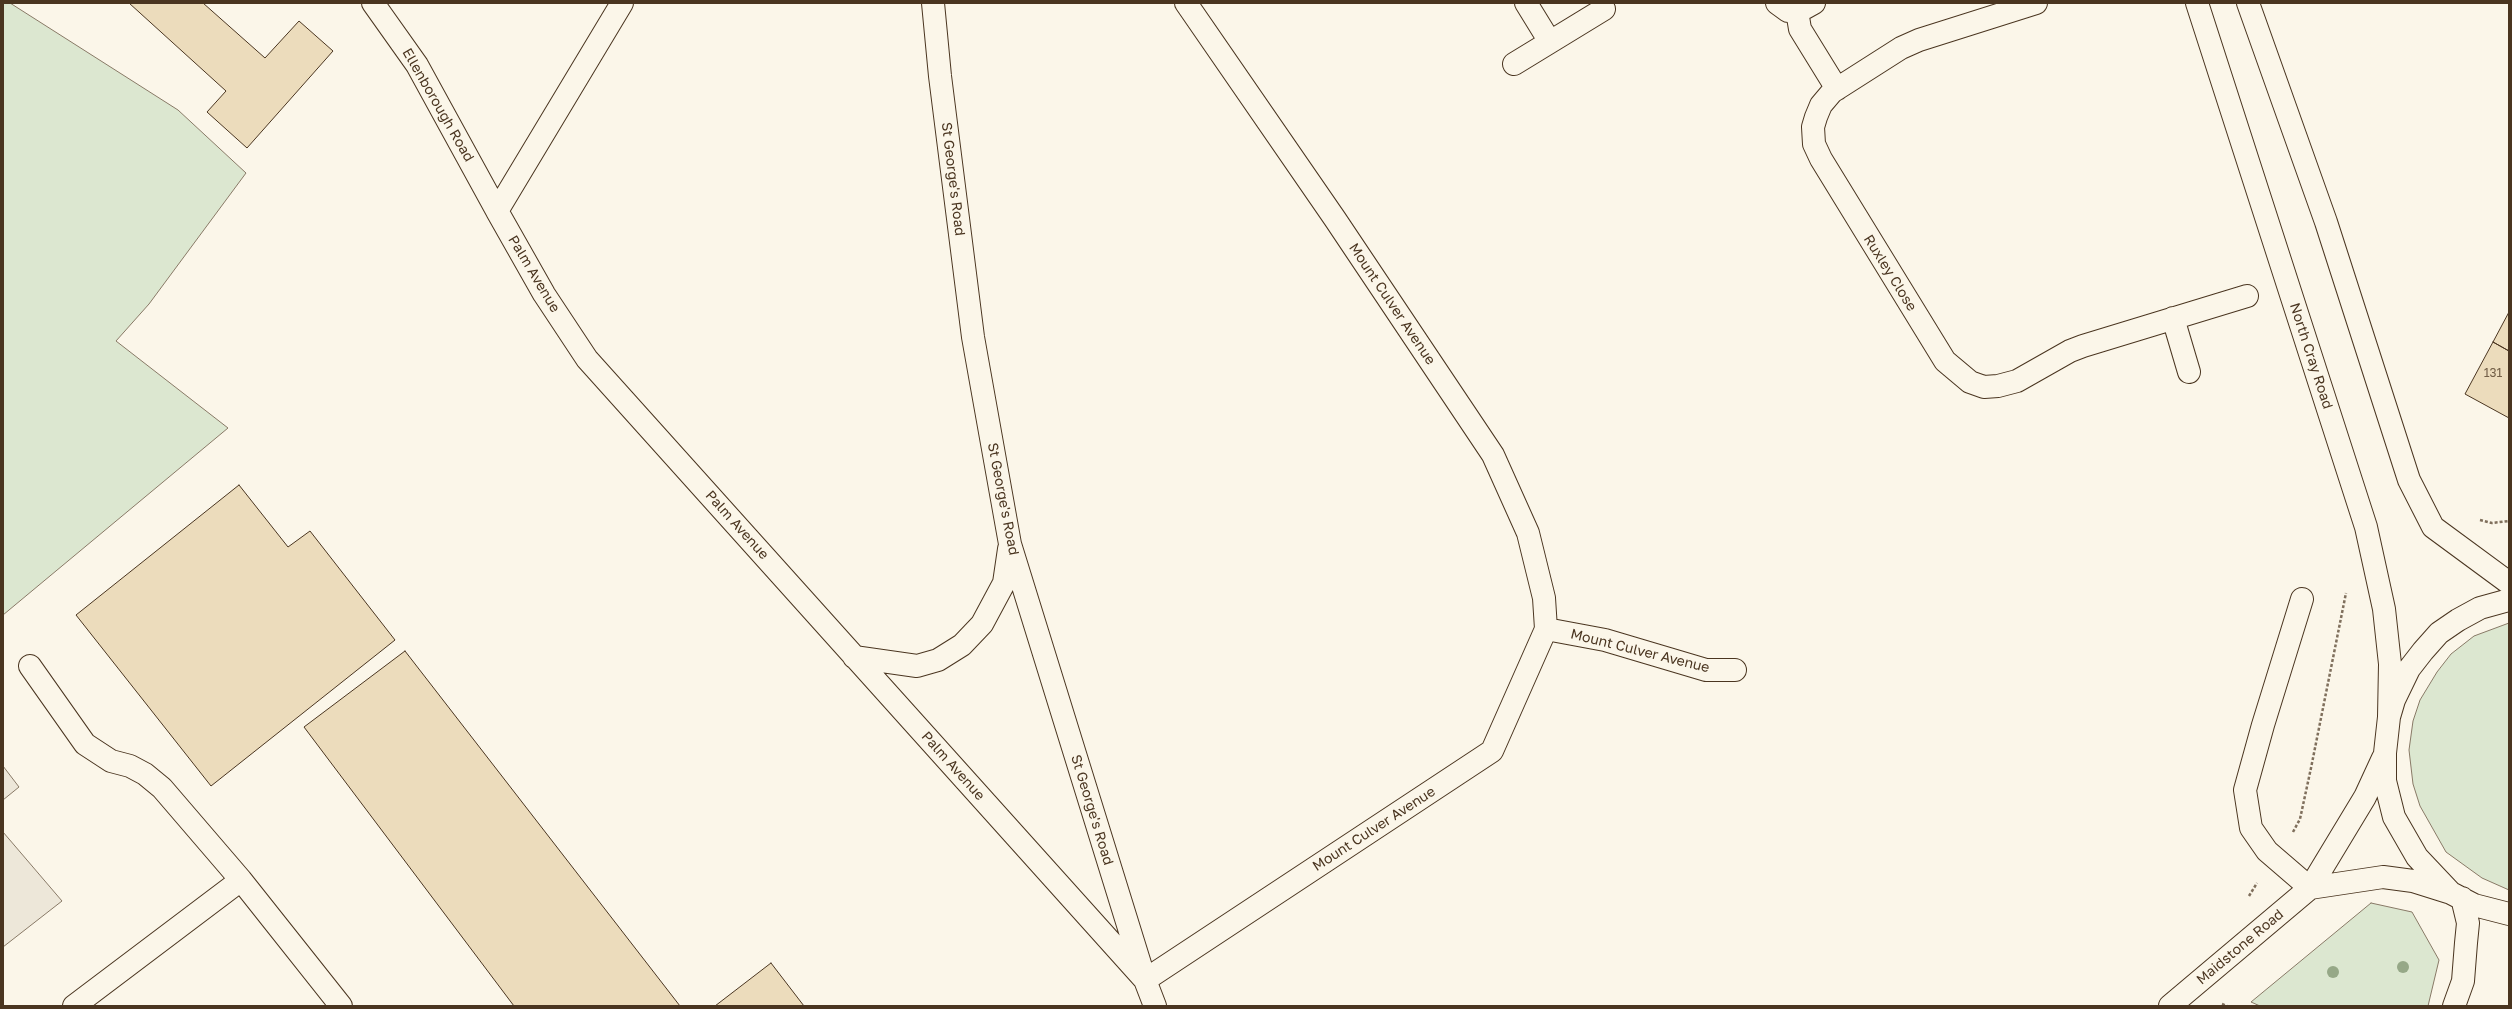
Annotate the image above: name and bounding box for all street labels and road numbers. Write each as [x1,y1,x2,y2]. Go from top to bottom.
street label: Ellenborough Road [399,45,477,165]
street label: St George's Road [938,121,968,237]
street label: Ruxley Close [1860,232,1920,314]
street label: Palm Avenue [504,233,564,315]
street label: Mount Culver Avenue [1345,240,1439,368]
street label: North Cray Road [2286,301,2336,411]
street label: St George's Road [984,441,1022,557]
street label: Palm Avenue [702,487,772,563]
street label: Mount Culver Avenue [1569,626,1711,676]
street label: Palm Avenue [918,728,988,804]
street label: St George's Road [1067,753,1117,867]
street label: Mount Culver Avenue [1310,783,1438,875]
street label: Maidstone Road [2193,906,2287,988]

